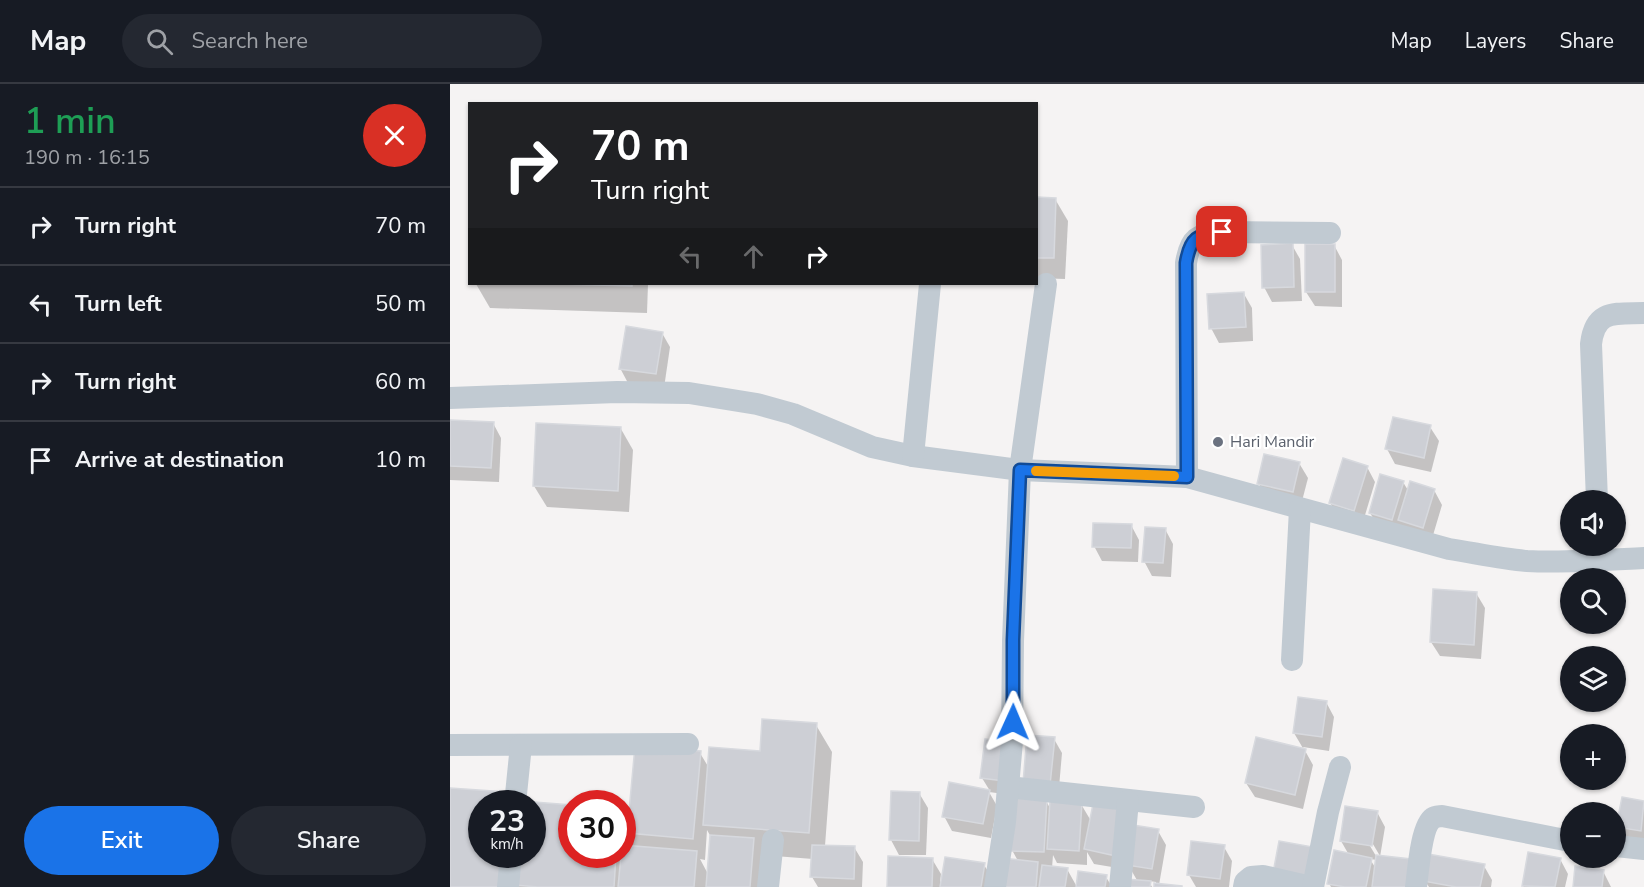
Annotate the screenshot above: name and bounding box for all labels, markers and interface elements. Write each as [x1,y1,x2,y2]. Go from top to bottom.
search box [122,14,542,68]
text: Map [30,22,86,60]
icon: search [143,25,176,58]
text: Search here [191,26,308,56]
text: Map [1390,27,1432,55]
text: Layers [1465,27,1526,55]
text: Share [1559,27,1614,55]
text: 1 min [24,97,116,146]
button: close [363,104,426,167]
text: 70 m [591,118,690,175]
icon: right [492,126,570,204]
text: 190 m · 16:15 [24,144,150,171]
text: Turn right [591,172,709,209]
pin [1196,206,1247,257]
icon: right [24,210,57,243]
text: Turn right [75,211,176,241]
text: 70 m [375,211,426,241]
icon: arrive [1205,215,1238,248]
icon: left [674,240,707,273]
icon: ahead [737,240,770,273]
icon: right [800,240,833,273]
icon: left [24,288,57,321]
text: Turn left [75,289,162,319]
text: 50 m [375,289,426,319]
icon: right [24,366,57,399]
text: Turn right [75,367,176,397]
text: 60 m [375,367,426,397]
place label: Hari Mandir [1230,431,1314,453]
marker: Hari Mandir [1211,435,1225,449]
icon: arrive [24,444,57,477]
text: Arrive at destination [75,445,284,475]
text: 10 m [375,445,426,475]
map controls [1560,490,1626,868]
button: sound [1560,490,1626,556]
button: search [1560,568,1626,634]
button: layers [1560,646,1626,712]
position arrow [981,690,1045,754]
button: + [1560,724,1626,790]
speed limit sign: 30 [558,790,636,868]
text: 23 [489,801,525,842]
button: − [1560,802,1626,868]
button: Exit [24,806,219,875]
button: Share [231,806,426,875]
text: km/h [490,834,524,854]

